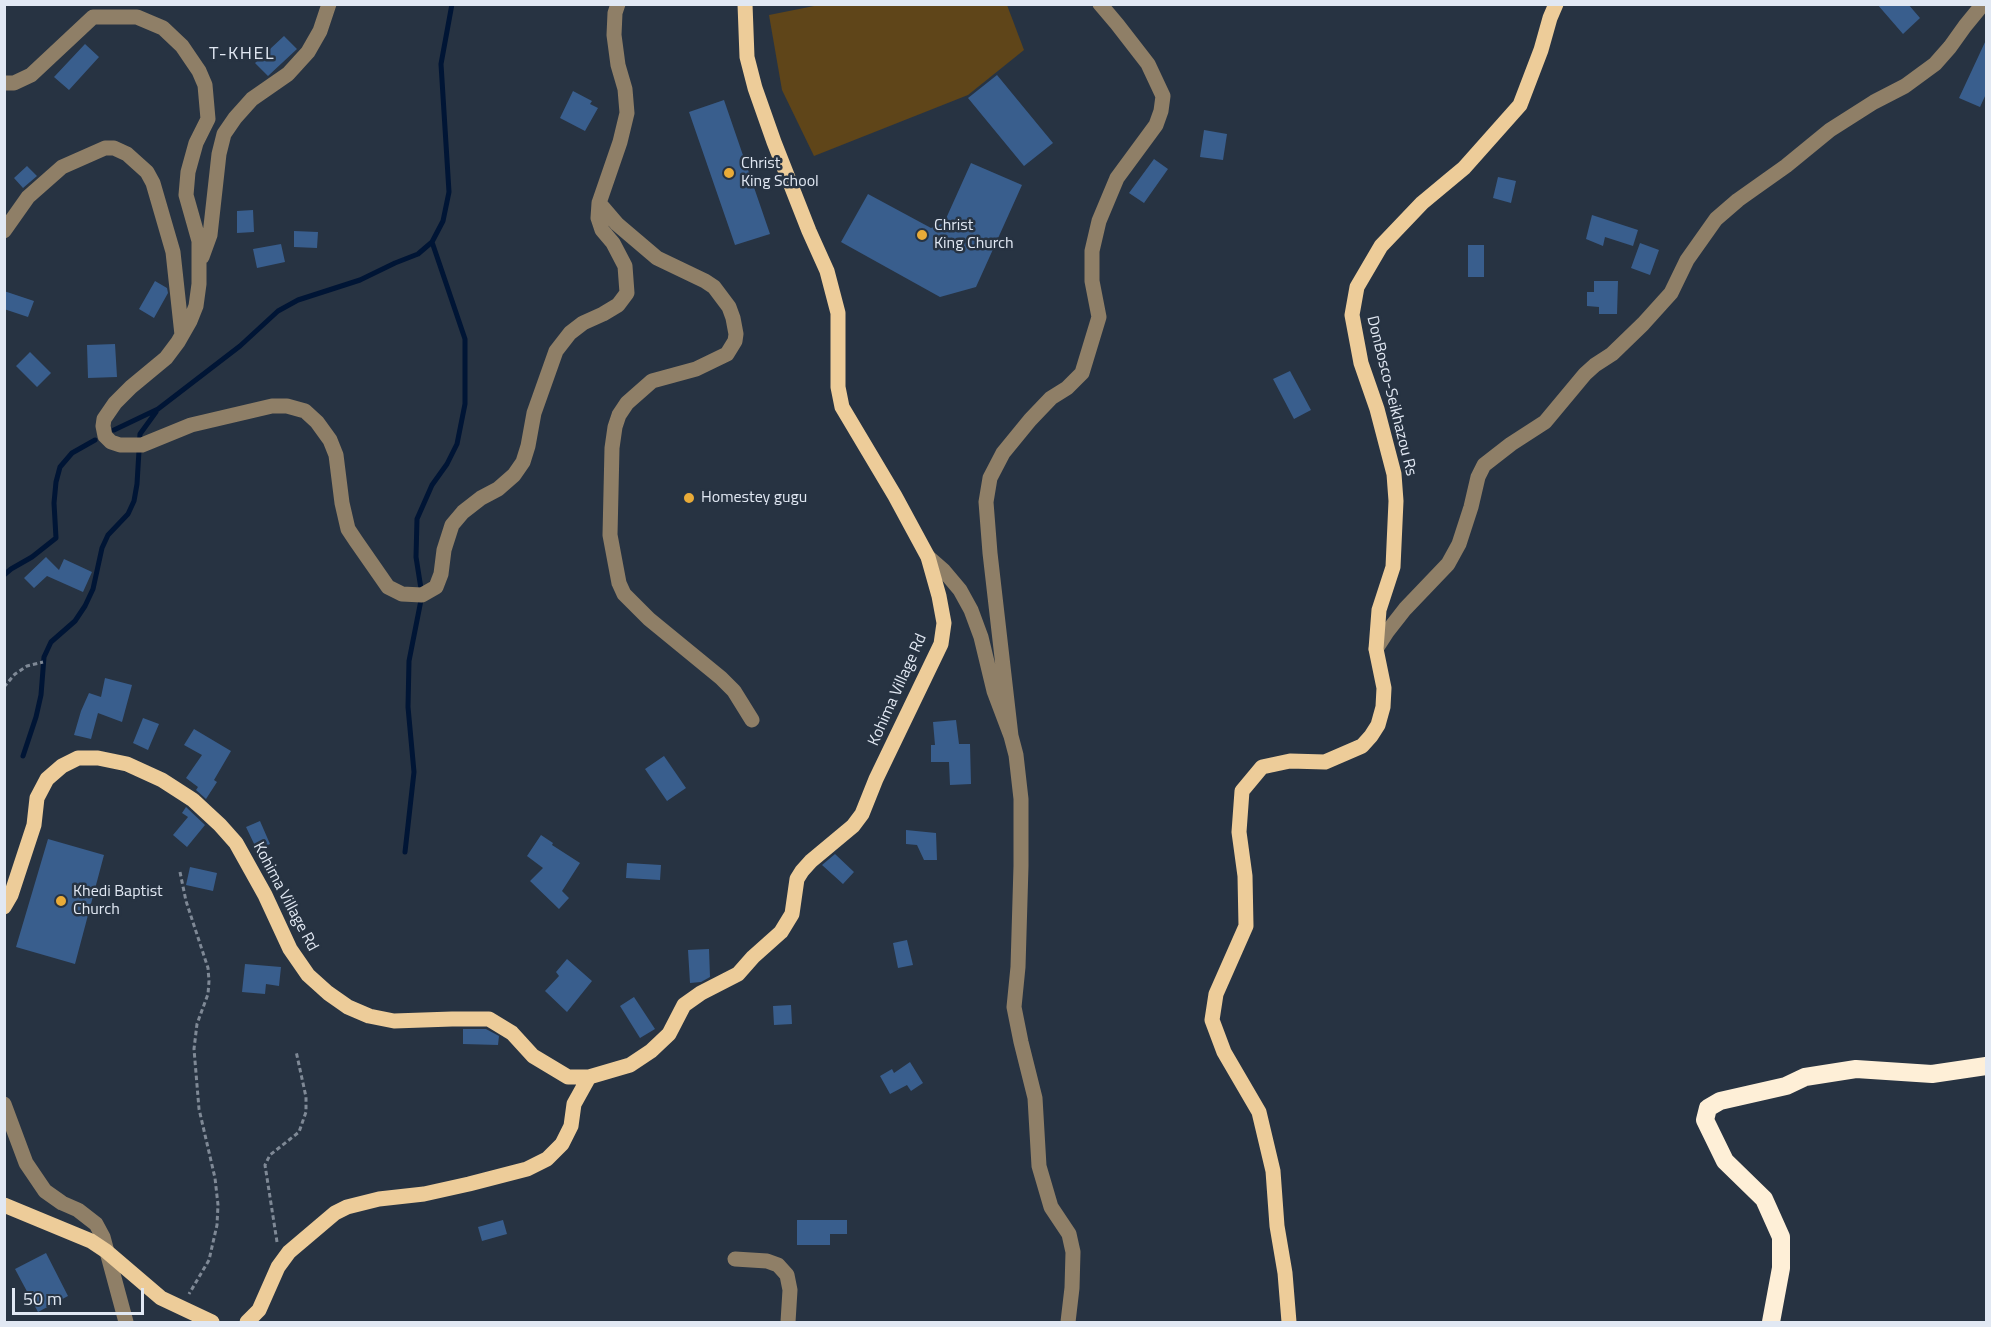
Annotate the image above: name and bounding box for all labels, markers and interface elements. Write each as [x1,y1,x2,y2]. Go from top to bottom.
district label: T-KHEL [209,44,275,66]
place label: Christ King School [741,154,819,192]
marker: Christ King School [722,166,736,180]
place label: Christ King Church [934,216,1014,254]
marker: Christ King Church [915,228,929,242]
street label: DonBosco-Seikhazou Rs [1362,314,1420,478]
place label: Homestey gugu [701,488,807,508]
marker: Homestey gugu [682,491,696,505]
street label: Kohima Village Rd [865,631,931,749]
street label: Kohima Village Rd [248,839,322,955]
place label: Khedi Baptist Church [73,882,163,920]
marker: Khedi Baptist Church [54,894,68,908]
scale bar [15,1276,147,1314]
text: 50 m [23,1285,62,1312]

